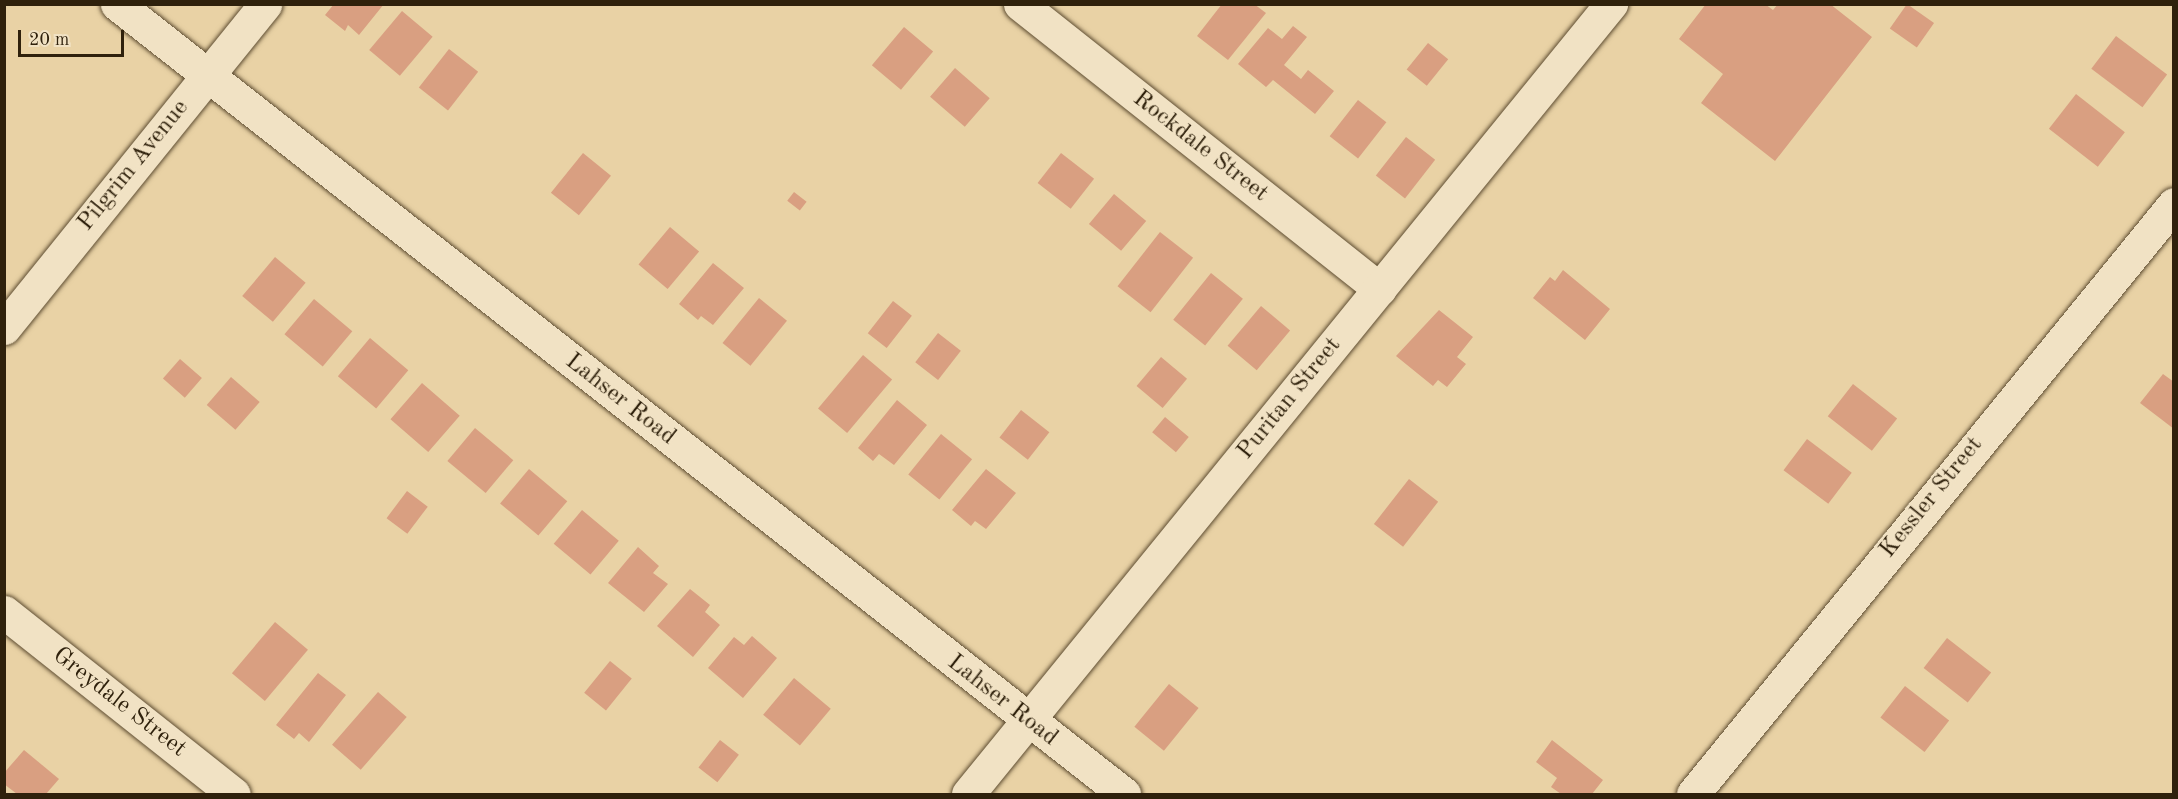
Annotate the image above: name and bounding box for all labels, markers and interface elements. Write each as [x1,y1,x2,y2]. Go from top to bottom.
scale bar [21,18,128,56]
text: 20 m [29,31,69,49]
street label: Rockdale Street [1126,85,1274,209]
street label: Pilgrim Avenue [72,95,196,237]
street label: Puritan Street [1232,332,1348,466]
street label: Lahser Road [559,348,681,452]
street label: Kessler Street [1874,432,1990,564]
street label: Greydale Street [46,642,192,764]
street label: Lahser Road [941,649,1063,753]

